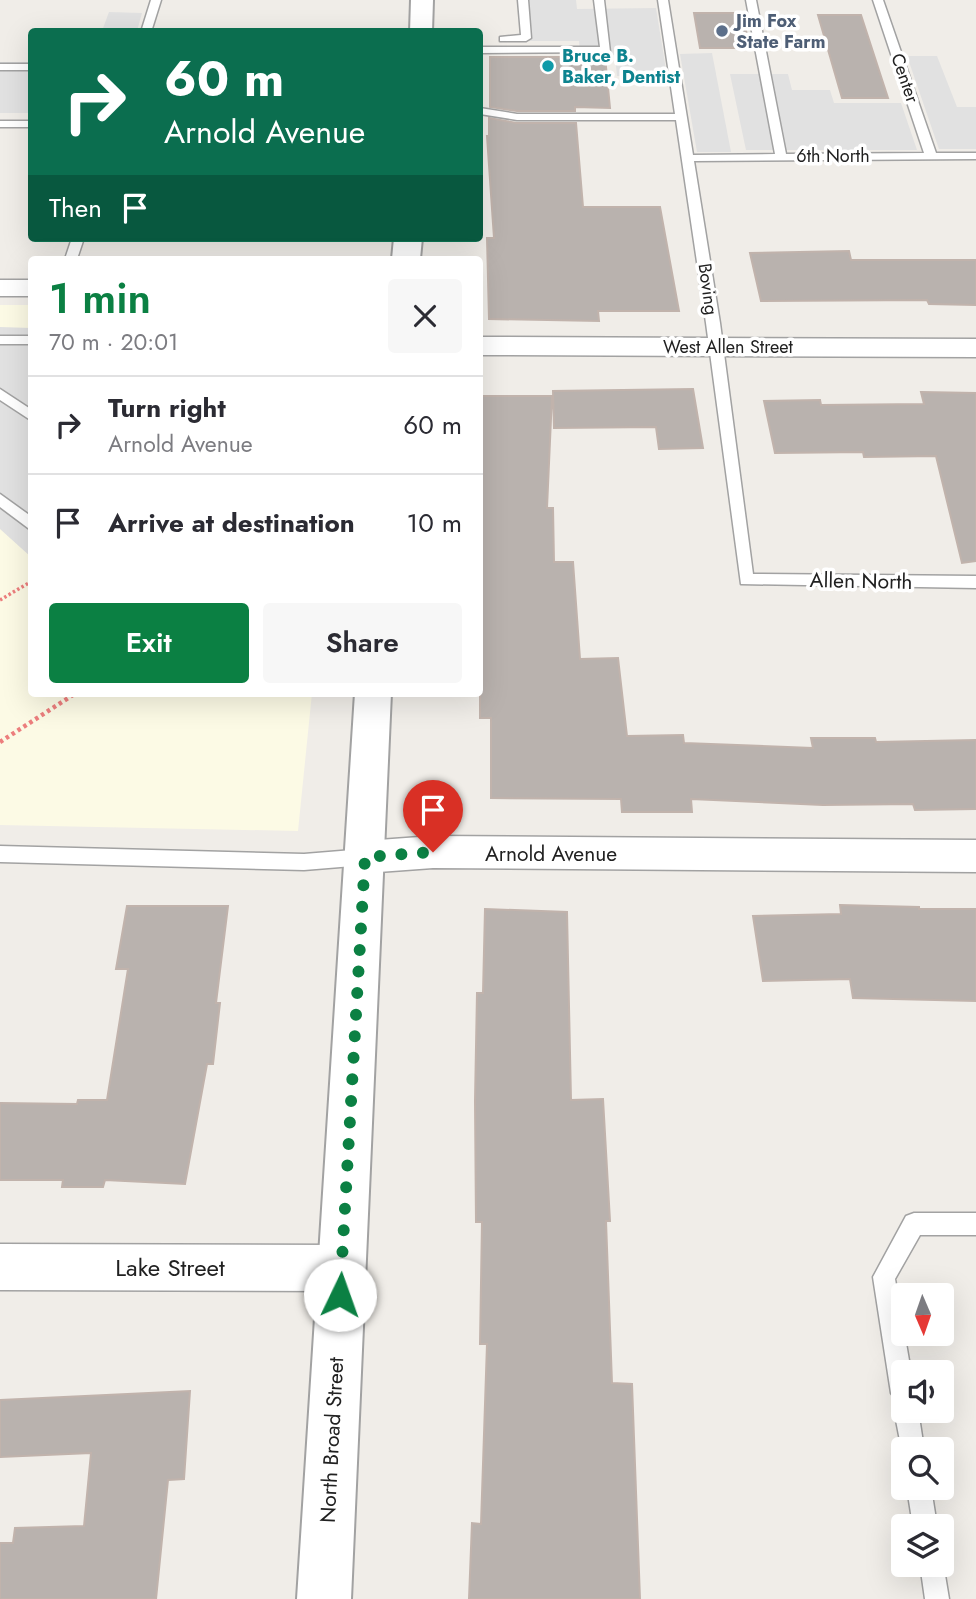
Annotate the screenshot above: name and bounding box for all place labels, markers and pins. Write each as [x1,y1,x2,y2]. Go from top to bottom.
place label: Jim Fox State Farm [733,8,825,55]
marker: Jim Fox State Farm [714,23,730,39]
place label: Bruce B. Baker, Dentist [562,43,680,90]
marker: Bruce B. Baker, Dentist [540,58,556,74]
pin [403,780,463,852]

